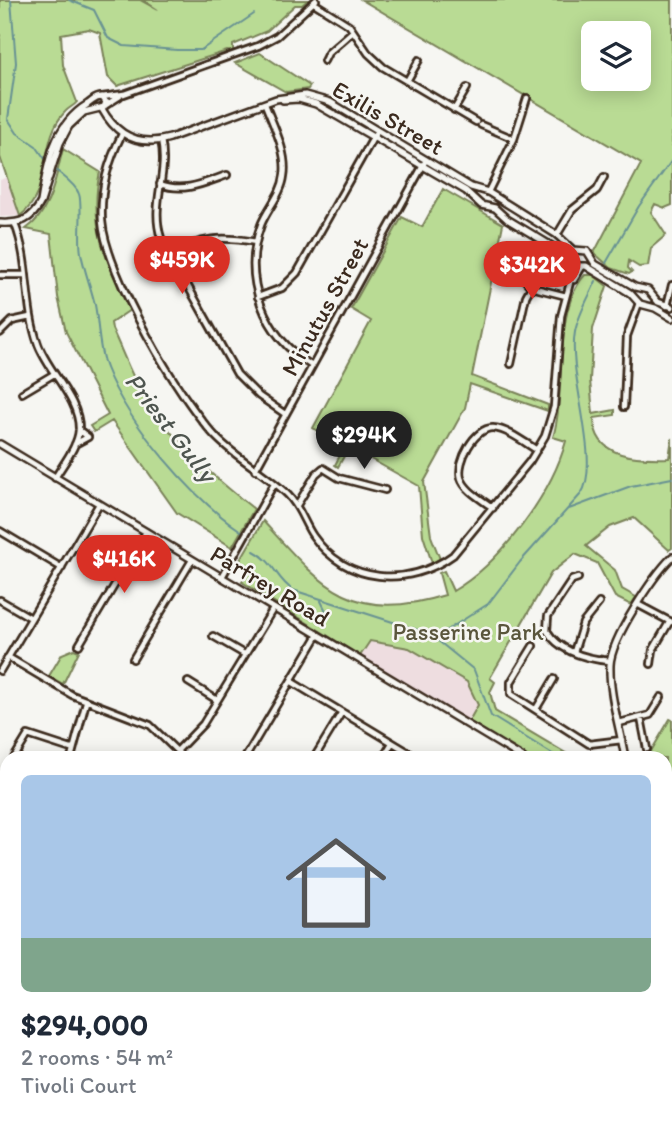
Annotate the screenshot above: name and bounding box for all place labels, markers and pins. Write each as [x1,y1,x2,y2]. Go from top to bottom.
pin: $459K [133,236,231,296]
pin: $342K [483,242,581,301]
pin: $294K [315,412,413,471]
pin: $416K [75,536,173,595]

